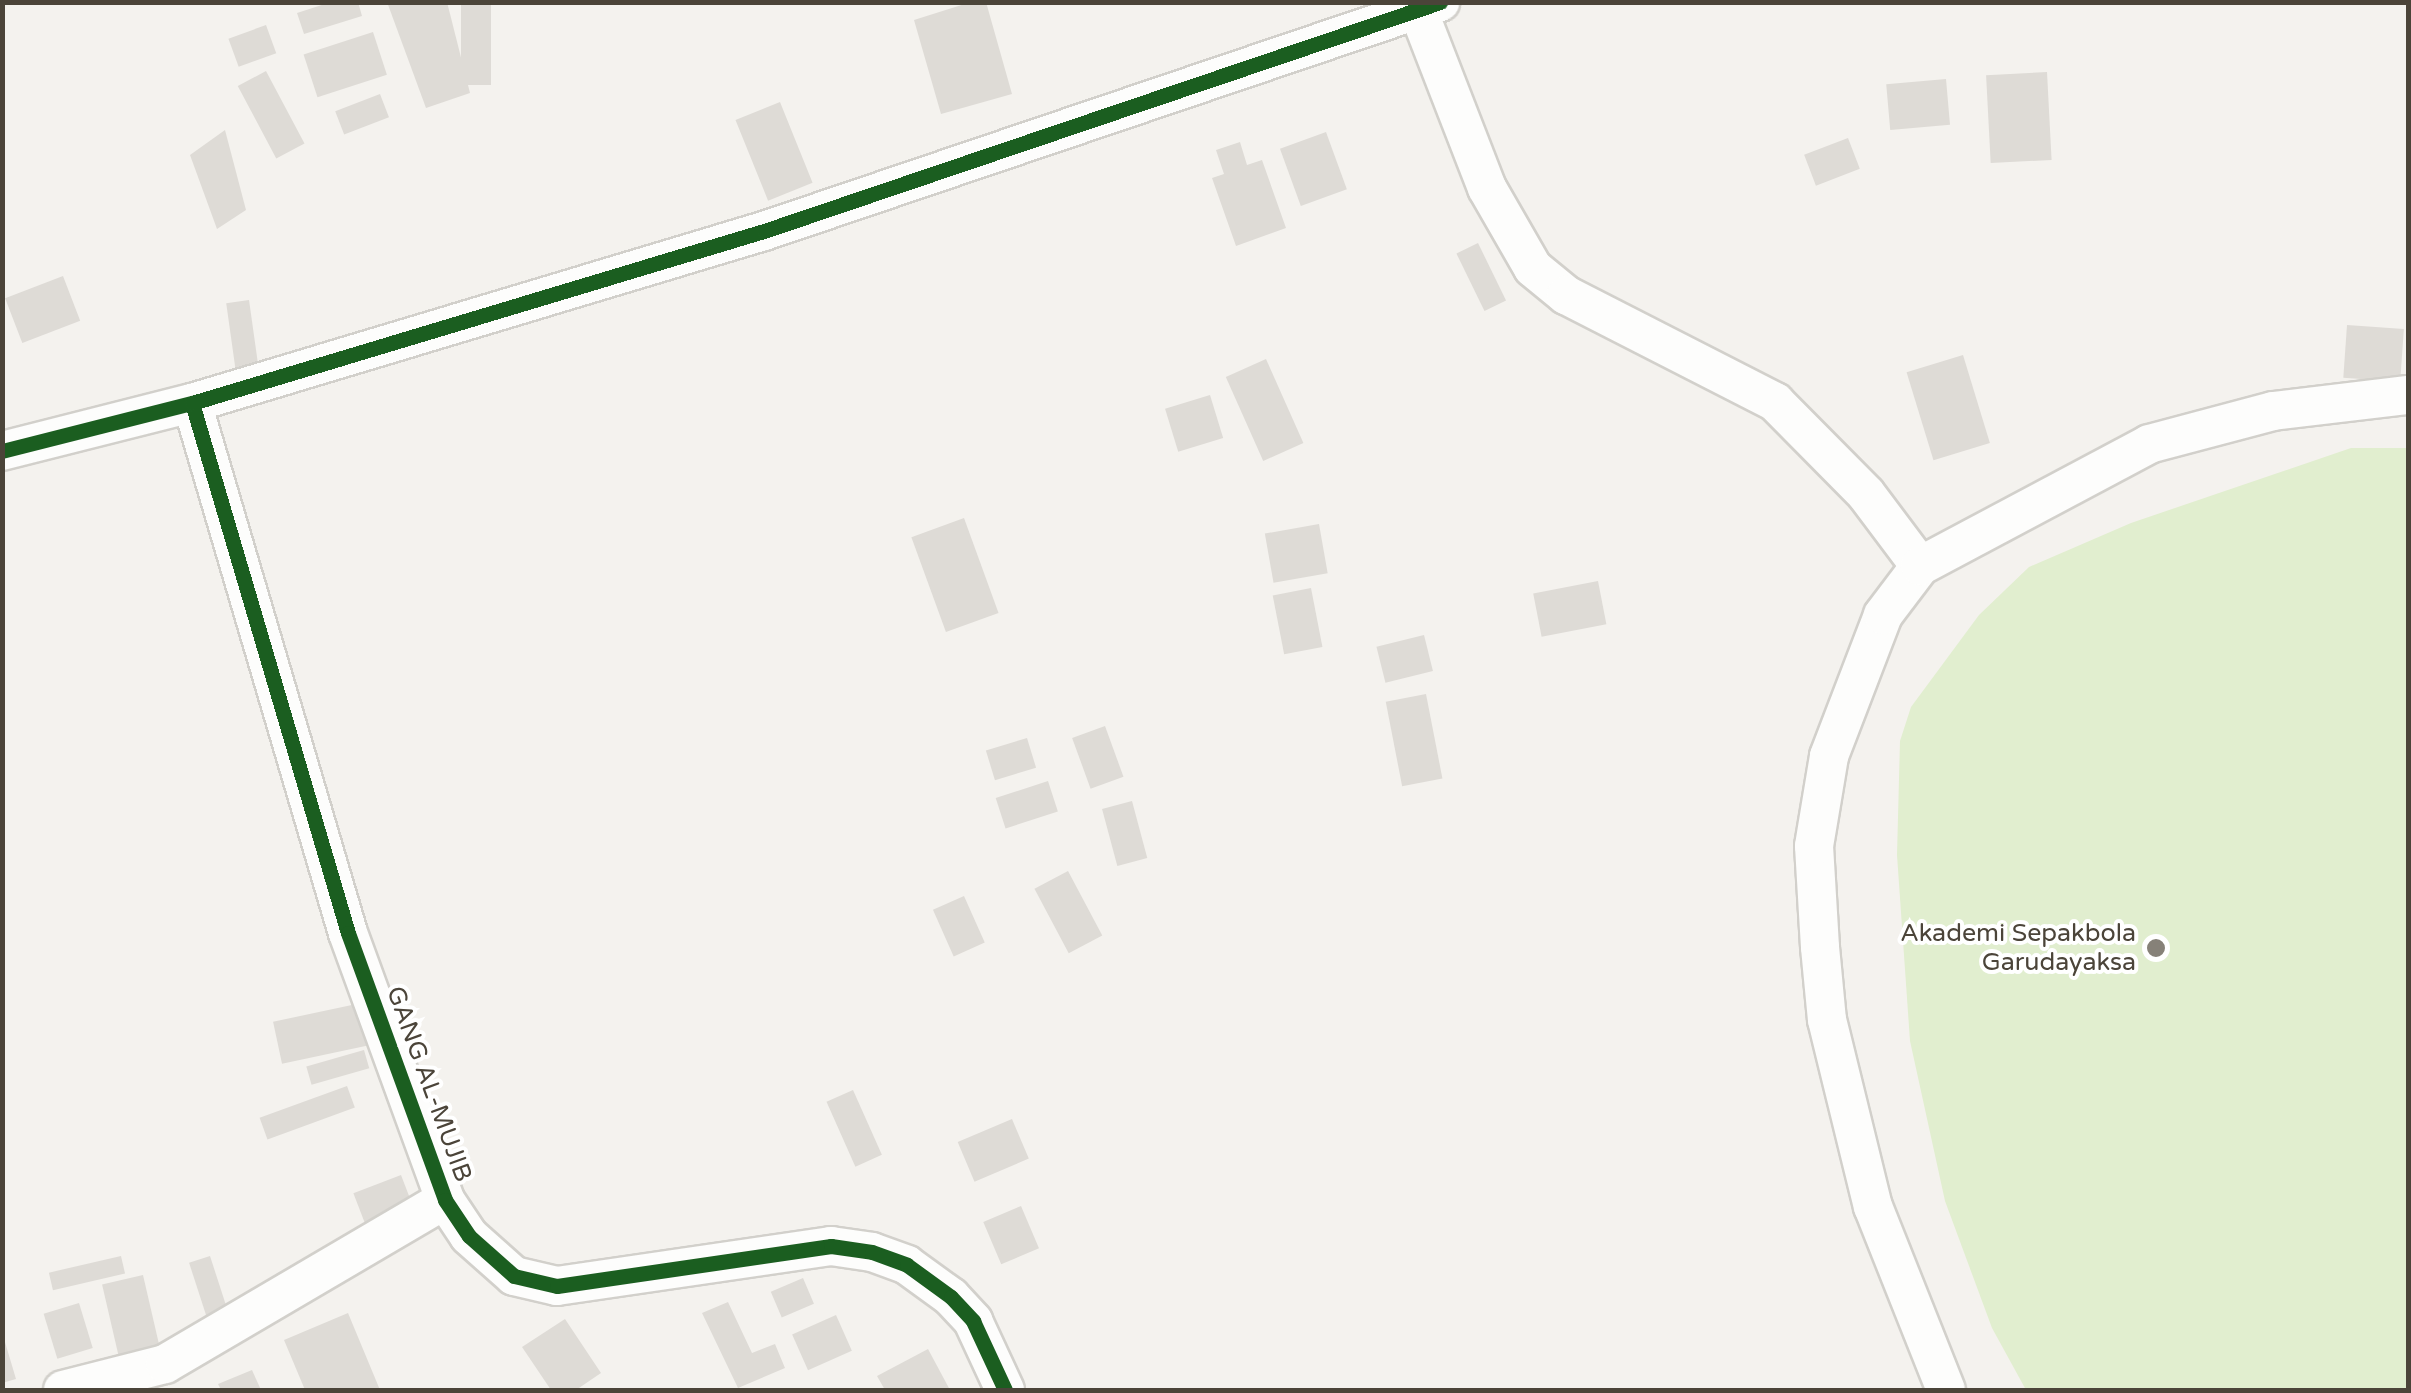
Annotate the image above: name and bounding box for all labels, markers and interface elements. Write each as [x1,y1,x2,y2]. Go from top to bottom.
place label: Akademi Sepakbola Garudayaksa [1900,919,2136,978]
marker: Akademi Sepakbola Garudayaksa [2145,937,2167,959]
street label: GANG AL-MUJIB [380,982,478,1186]

